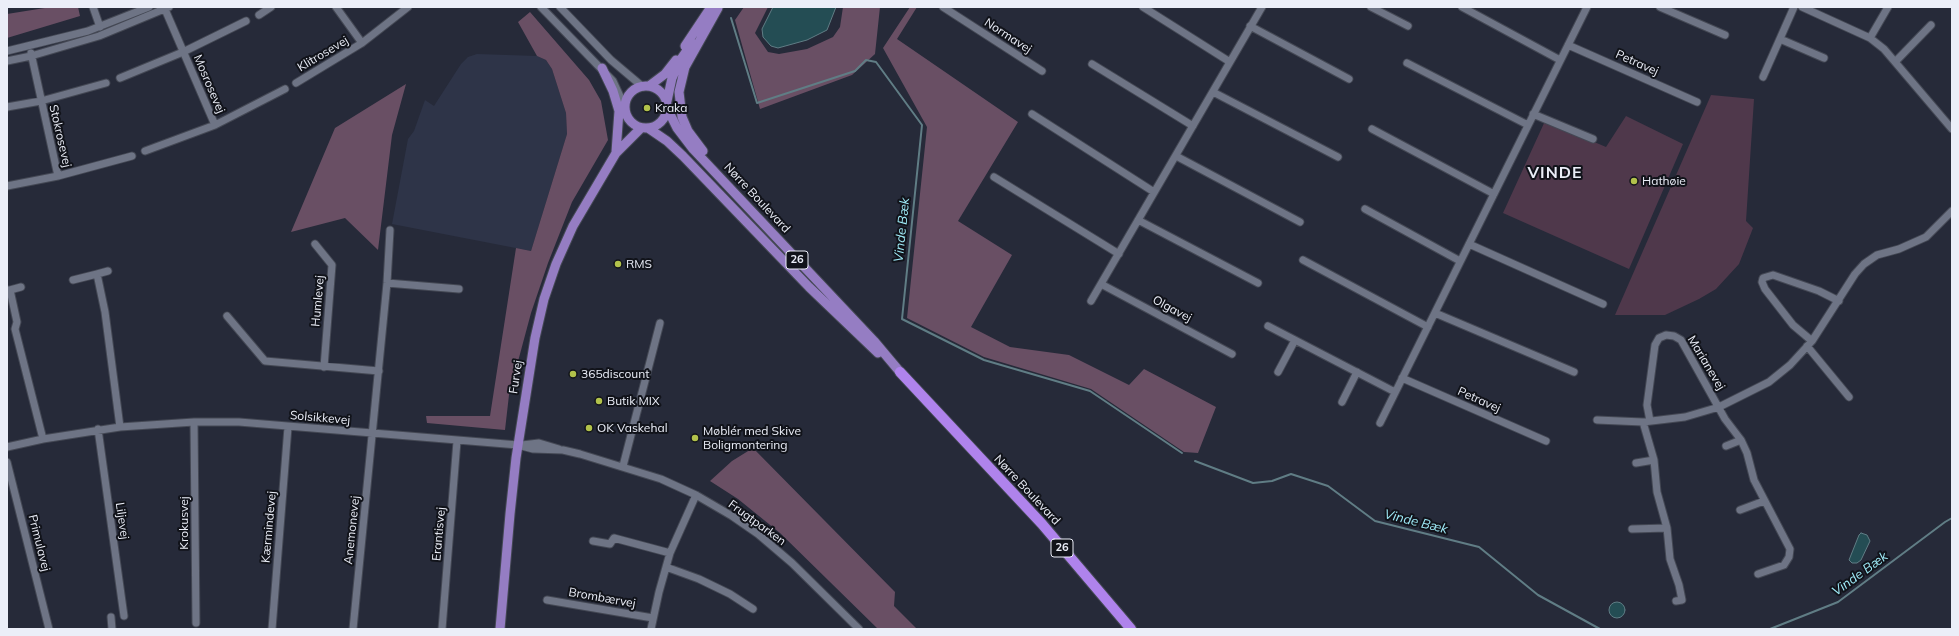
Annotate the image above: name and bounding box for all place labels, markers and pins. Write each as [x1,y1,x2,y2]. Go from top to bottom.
place label: Kraka [655,101,687,115]
marker: Kraka [642,103,652,113]
place label: Hathøie [1642,174,1686,188]
marker: Hathøie [1629,176,1639,186]
place label: RMS [626,257,652,271]
marker: RMS [613,259,623,269]
place label: 365discount [581,367,649,381]
marker: 365discount [568,369,578,379]
place label: Butik MIX [607,394,660,408]
marker: Butik MIX [594,396,604,406]
place label: OK Vaskehal [597,421,667,435]
marker: OK Vaskehal [584,423,594,433]
place label: Møblér med Skive Boligmontering [703,424,801,452]
marker: Møblér med Skive Boligmontering [690,433,700,443]

